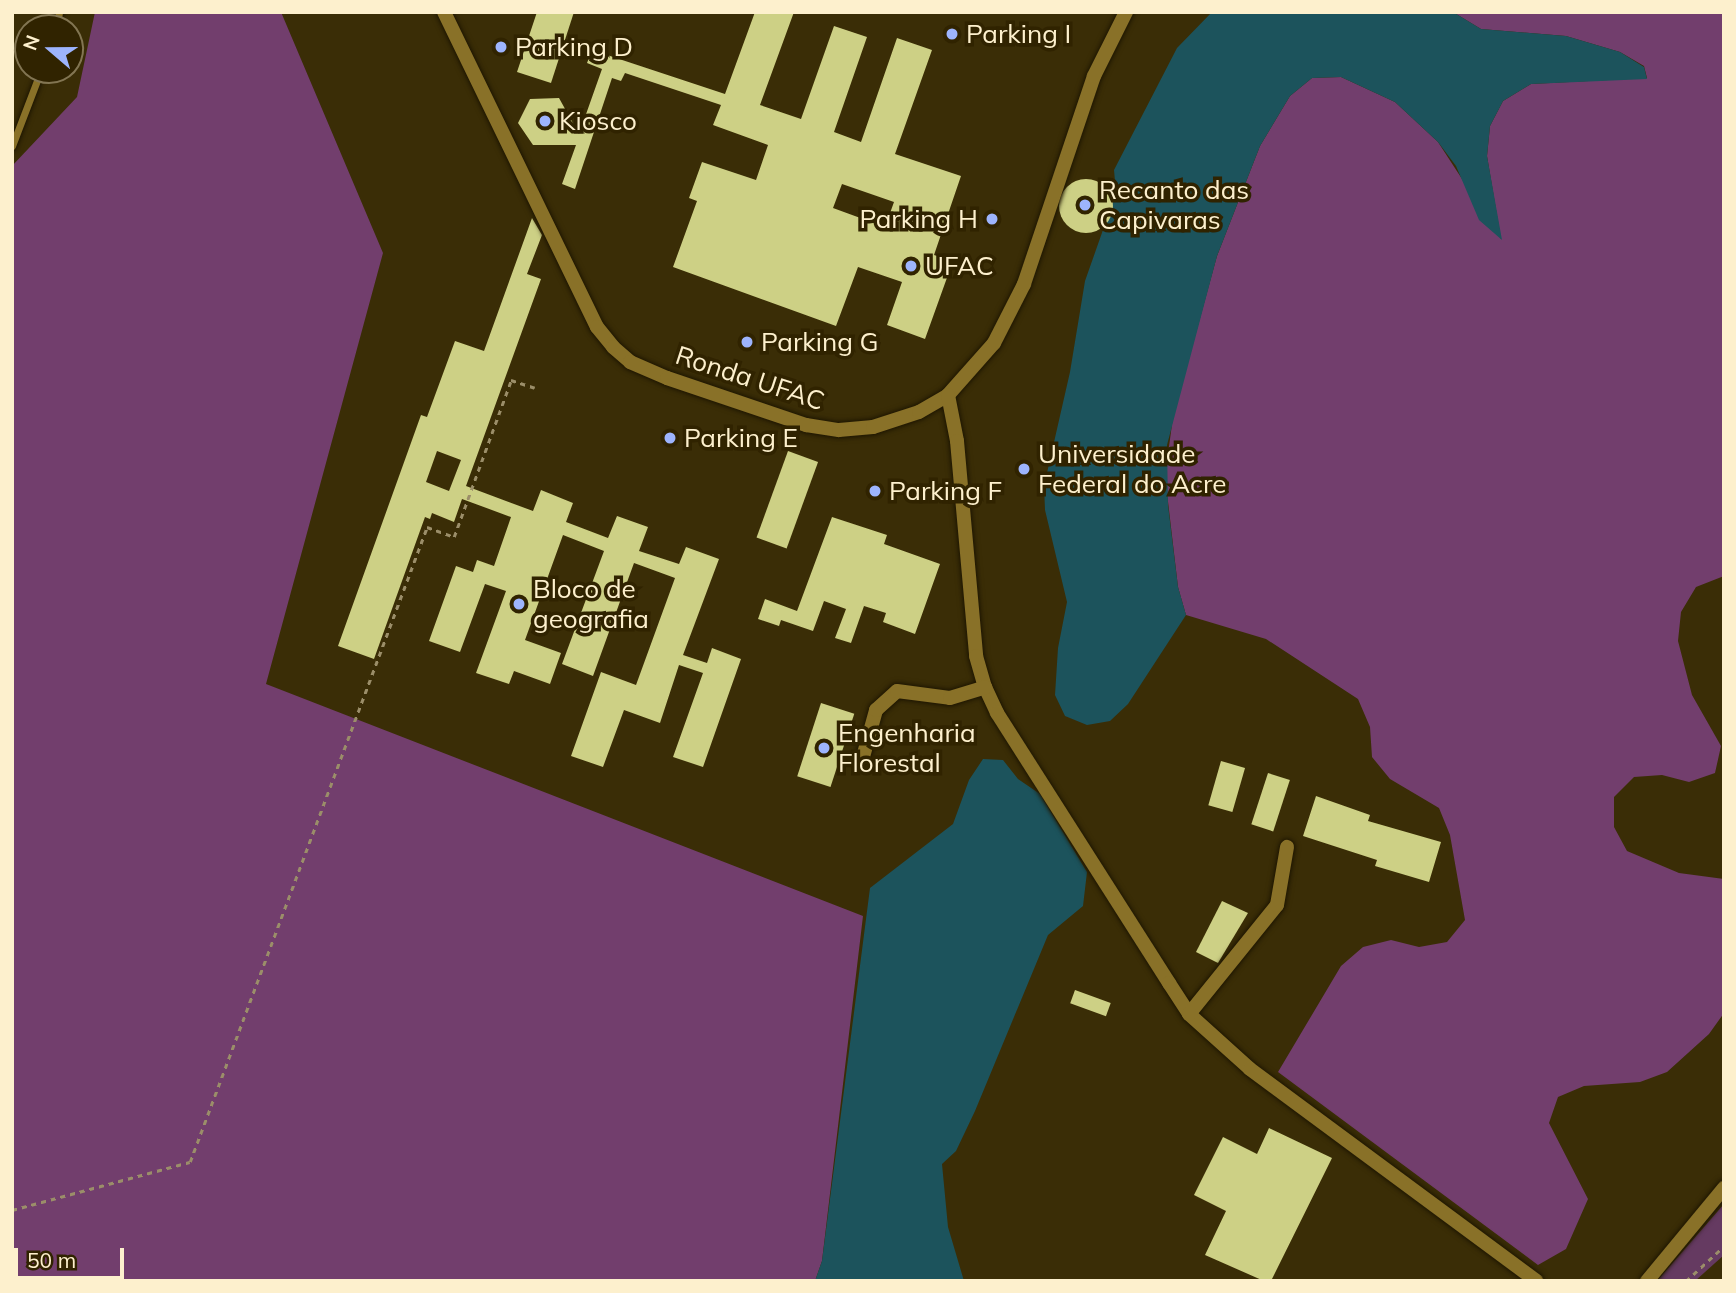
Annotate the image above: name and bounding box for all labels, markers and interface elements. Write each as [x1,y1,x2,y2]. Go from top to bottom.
north arrow [14,14,84,84]
place label: Parking I [966,18,1071,50]
marker: Parking I [944,26,960,42]
place label: Parking D [515,31,633,63]
text: N [17,32,45,53]
marker: Parking D [493,39,509,55]
place label: Kiosco [559,105,637,137]
marker: Kiosco [537,113,553,129]
place label: Recanto das Capivaras [1099,174,1249,235]
marker: Recanto das Capivaras [1077,197,1093,213]
place label: Parking H [859,203,978,235]
marker: Parking H [984,211,1000,227]
place label: UFAC [925,250,994,282]
marker: UFAC [903,258,919,274]
place label: Parking G [761,326,879,358]
marker: Parking G [739,334,755,350]
street label: Ronda UFAC [672,339,828,417]
place label: Parking E [684,422,798,454]
marker: Parking E [662,430,678,446]
place label: Universidade Federal do Acre [1038,438,1226,500]
marker: Universidade Federal do Acre [1016,461,1032,477]
place label: Parking F [889,475,1002,507]
marker: Parking F [867,483,883,499]
place label: Bloco de geografia [533,573,649,634]
marker: Bloco de geografia [511,596,527,612]
place label: Engenharia Florestal [838,717,976,778]
marker: Engenharia Florestal [816,740,832,756]
scale bar [18,1234,128,1278]
text: 50 m [27,1247,76,1273]

